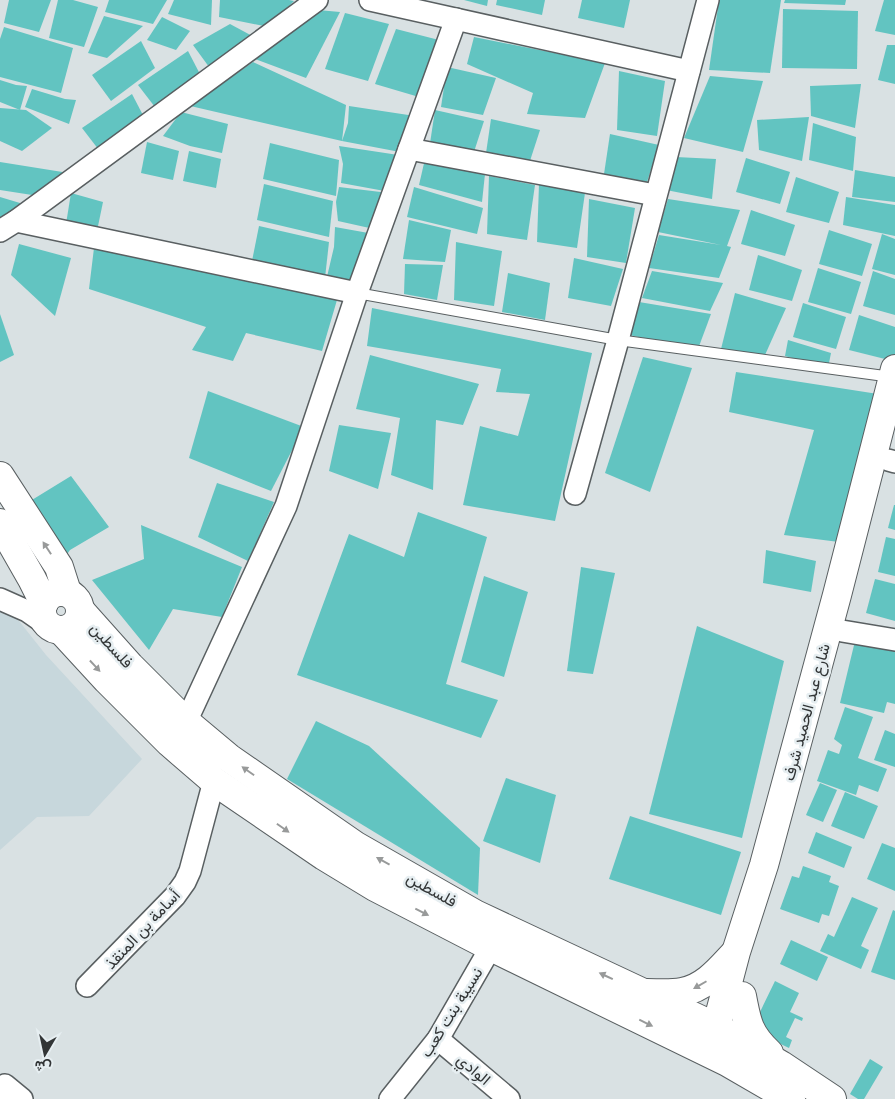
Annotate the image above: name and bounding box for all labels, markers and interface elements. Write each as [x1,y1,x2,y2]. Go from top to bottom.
one-way arrow [42,542,52,555]
street label: فلسطين [86,617,138,673]
street label: شارع عبد الحميد شرف [777,641,836,783]
one-way arrow [89,659,101,671]
one-way arrow [242,766,255,776]
one-way arrow [277,823,290,833]
one-way arrow [377,857,390,866]
street label: فلسطين [403,866,461,912]
street label: أسامة بن المنقذ [99,884,185,974]
one-way arrow [415,908,430,916]
street label: نسيبة بنت كعب [415,963,487,1061]
one-way arrow [598,971,613,980]
one-way arrow [694,980,707,989]
one-way arrow [639,1019,653,1027]
north arrow [20,1029,70,1079]
street label: الوادي [450,1048,496,1092]
text: ش [33,1057,53,1078]

